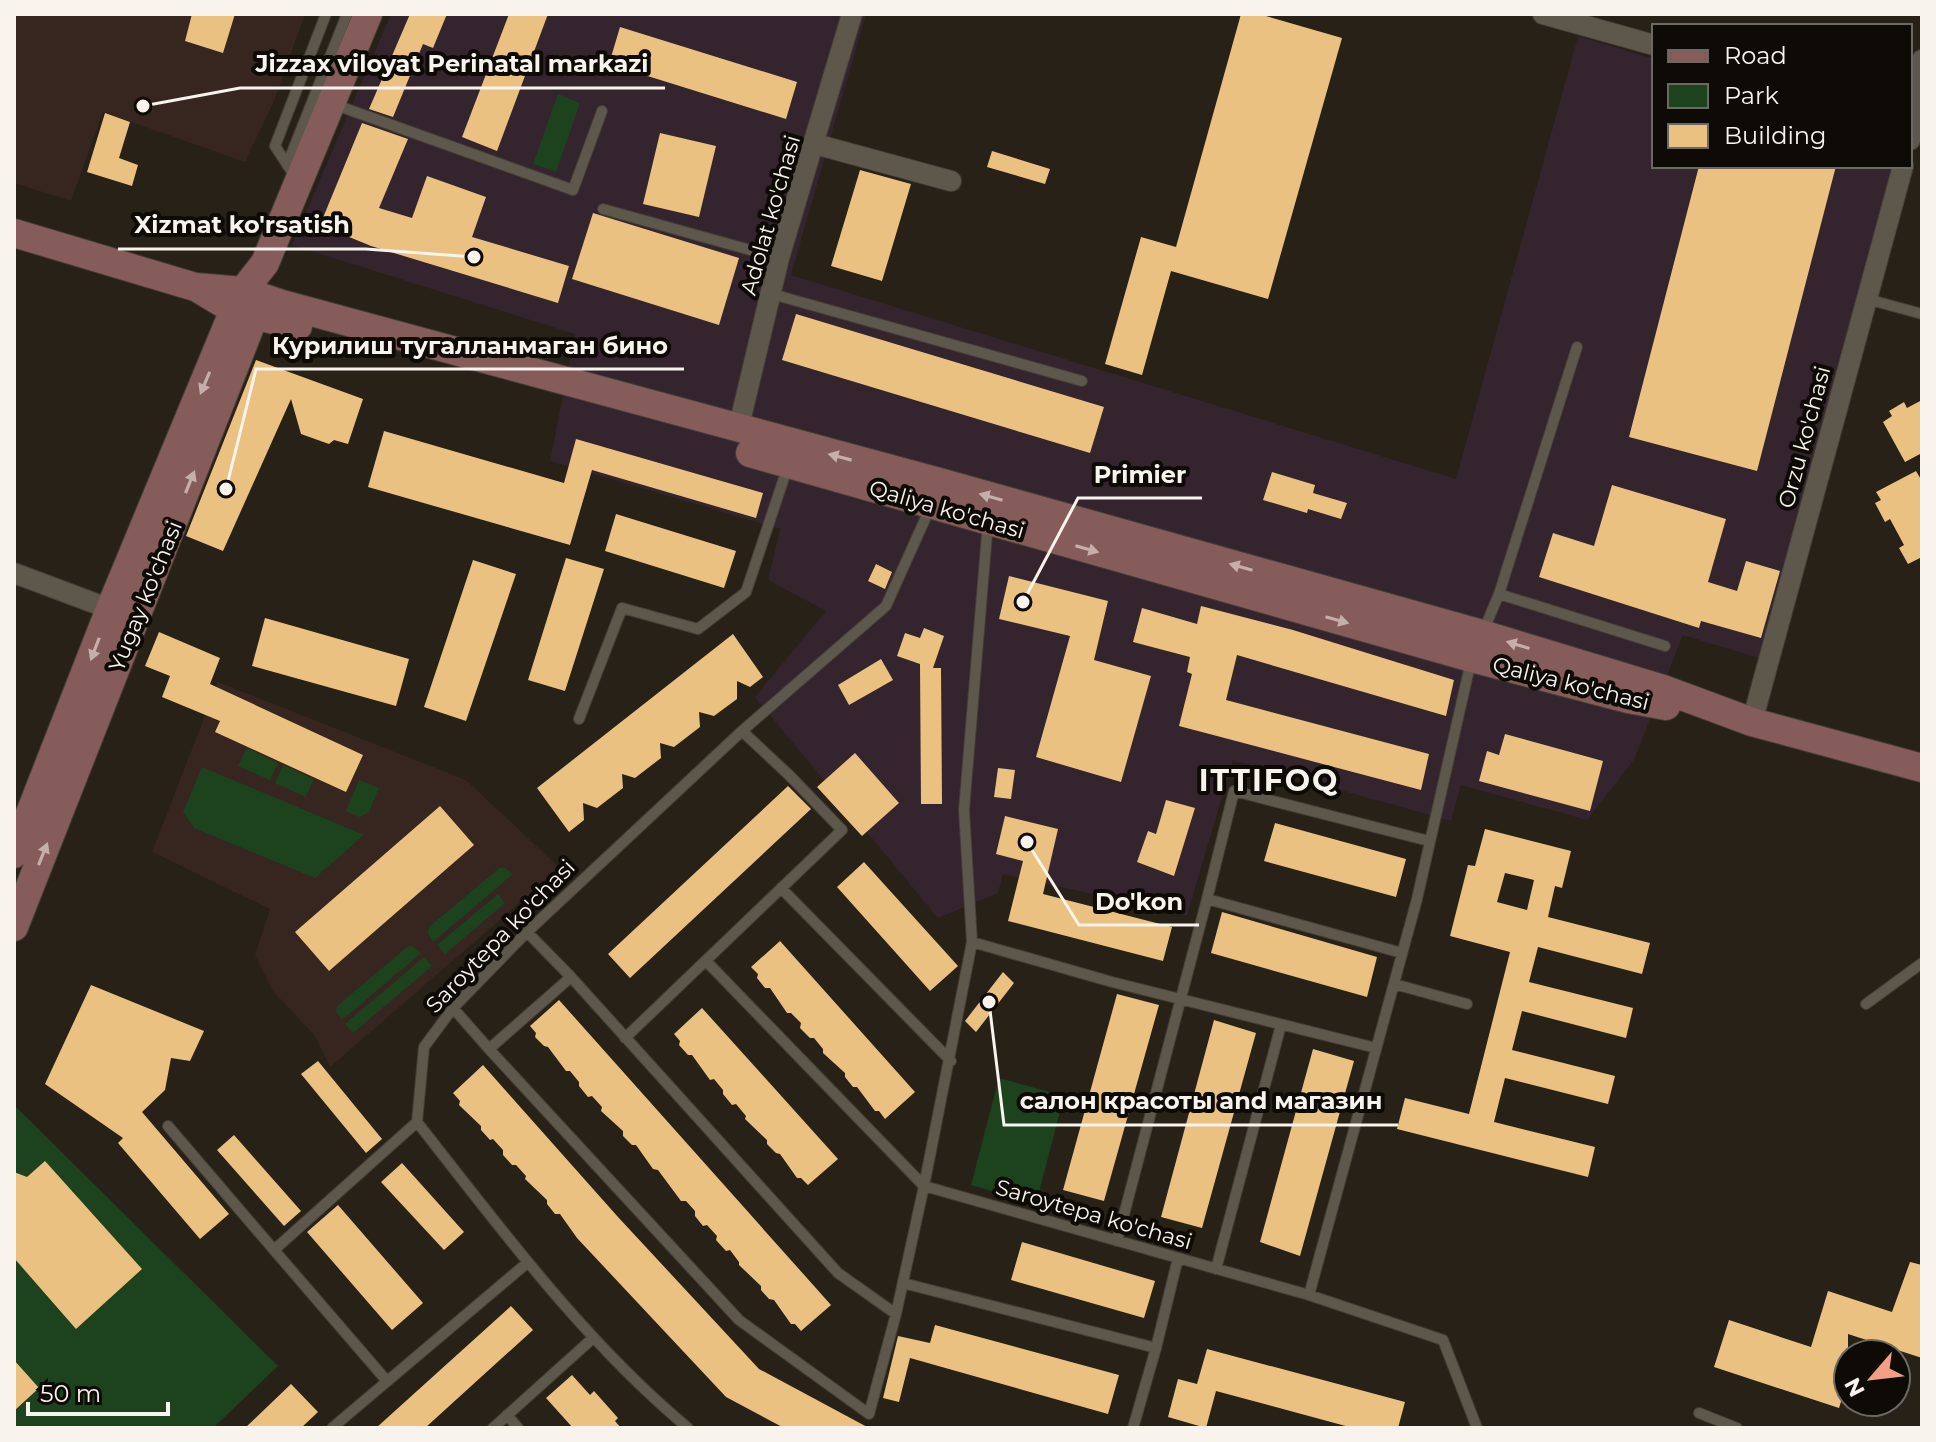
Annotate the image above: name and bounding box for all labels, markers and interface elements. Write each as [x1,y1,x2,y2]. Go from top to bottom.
legend [1652,24,1912,168]
callout: Jizzax viloyat Perinatal markazi [240,40,665,88]
text: Road [1724,41,1787,70]
text: Jizzax viloyat Perinatal markazi [254,49,649,78]
text: Park [1724,81,1779,110]
text: Building [1724,121,1827,150]
street label: Adolat ko'chasi [735,132,806,298]
callout: Xizmat ko'rsatish [118,201,366,249]
text: Xizmat ko'rsatish [134,210,350,239]
callout: Курилиш тугалланмаган бино [256,321,684,369]
text: Курилиш тугалланмаган бино [272,331,668,360]
street label: Orzu ko'chasi [1773,363,1836,511]
one-way arrow [199,371,212,395]
one-way arrow [827,450,852,462]
callout: Primier [1078,450,1202,498]
text: Primier [1094,460,1186,489]
one-way arrow [183,470,196,494]
street label: Qaliya ko'chasi [866,474,1028,545]
one-way arrow [978,490,1002,503]
street label: Yugay ko'chasi [103,517,188,676]
one-way arrow [1075,543,1100,555]
one-way arrow [1228,560,1252,573]
one-way arrow [1325,614,1350,626]
one-way arrow [88,637,101,661]
one-way arrow [1506,638,1530,651]
street label: Qaliya ko'chasi [1490,651,1652,716]
district label: ITTIFOQ [1199,762,1339,799]
one-way arrow [37,842,50,866]
street label: Saroytepa ko'chasi [420,854,581,1019]
callout: Do'kon [1079,877,1199,925]
text: Do'kon [1095,887,1183,916]
callout: салон красоты and магазин [1004,1077,1398,1125]
text: салон красоты and магазин [1020,1086,1382,1115]
street label: Saroytepa ko'chasi [993,1174,1195,1255]
north arrow [1832,1338,1912,1418]
scale bar [28,1366,168,1416]
text: N [1839,1373,1871,1401]
text: 50 m [40,1379,101,1408]

